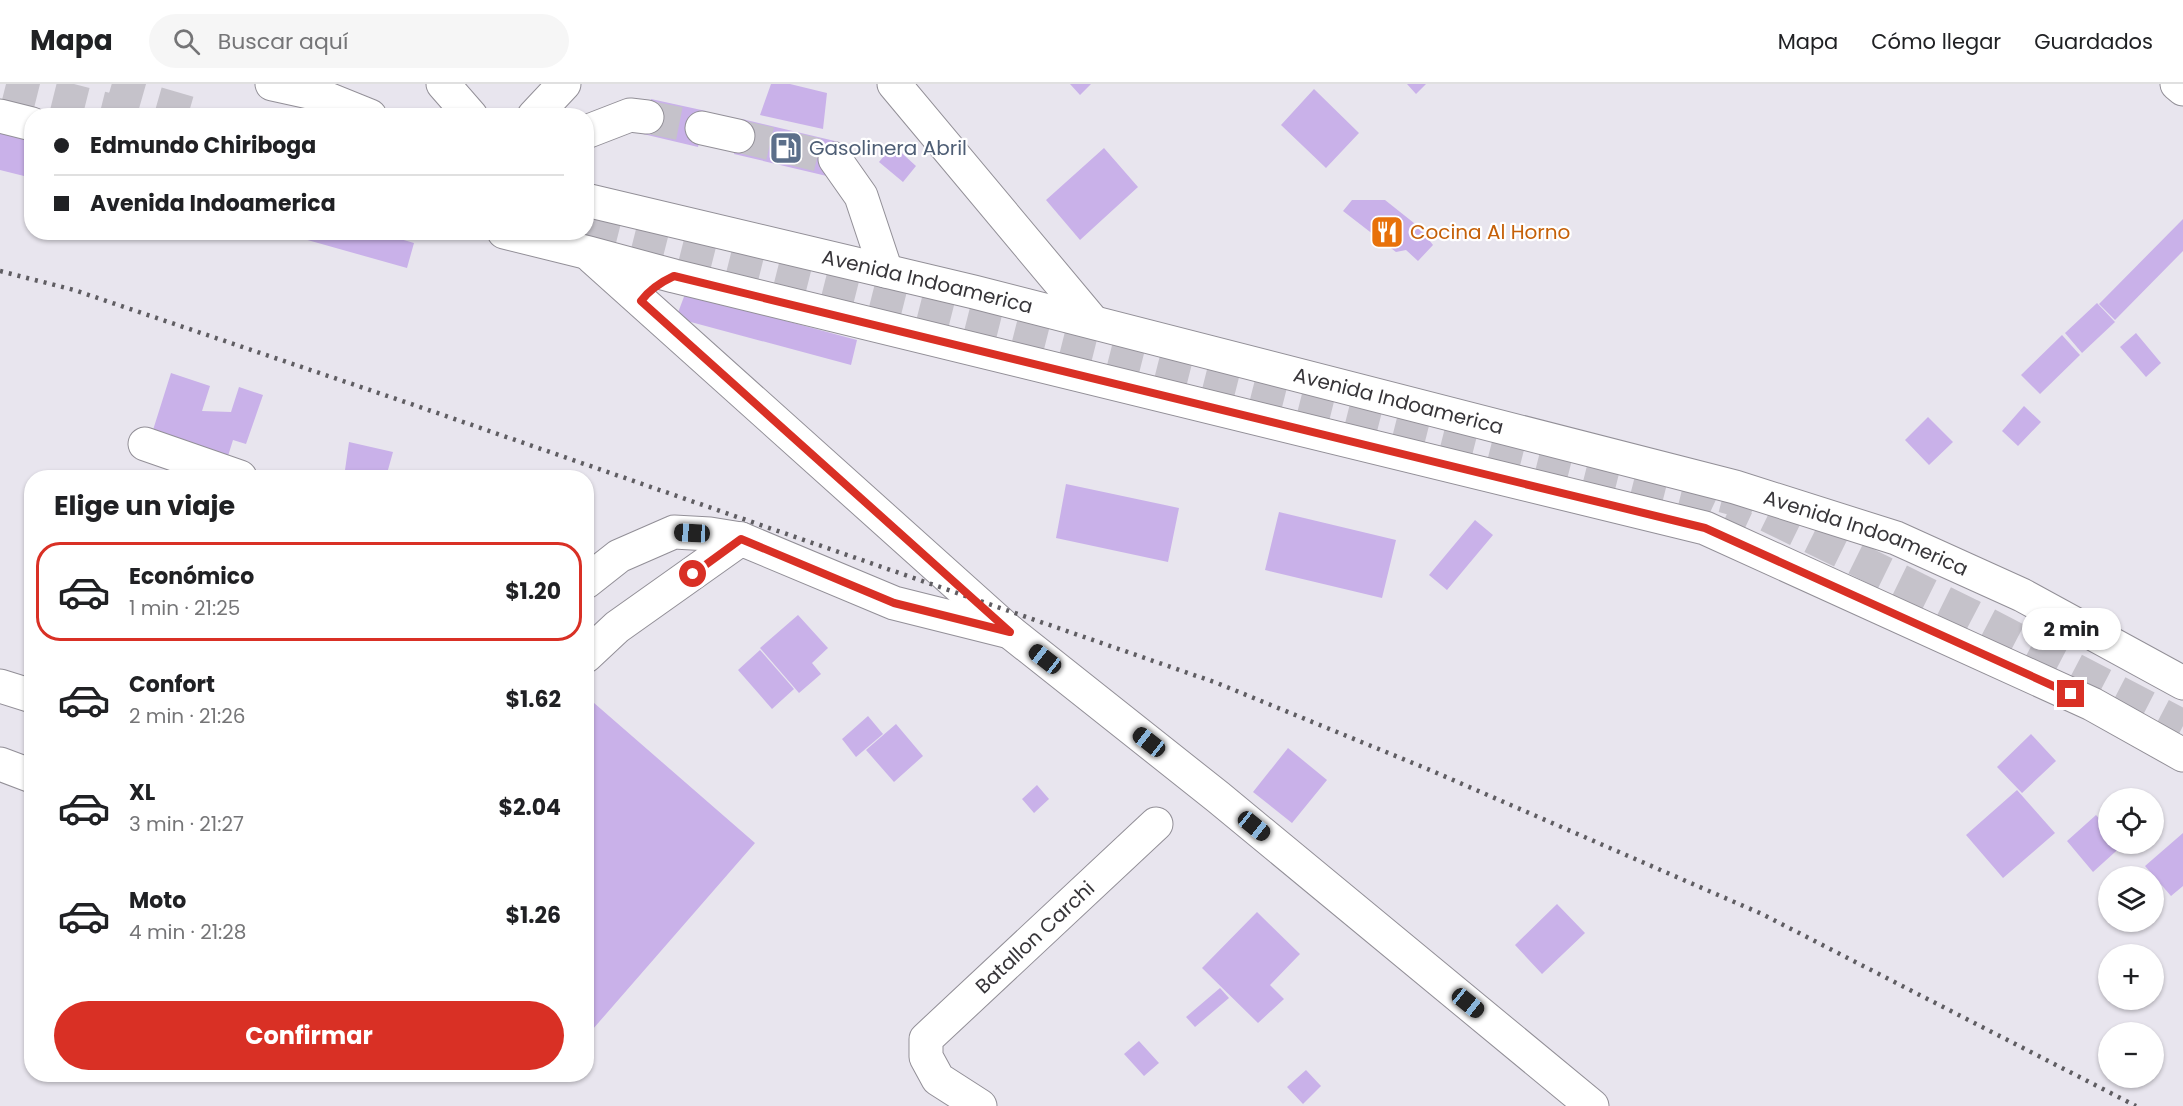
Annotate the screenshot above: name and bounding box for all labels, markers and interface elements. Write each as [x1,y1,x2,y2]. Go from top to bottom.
search box [149,14,569,68]
text: Mapa [30,21,113,60]
icon: search [170,25,203,58]
text: Buscar aquí [218,26,348,57]
text: Mapa [1778,27,1838,56]
text: Cómo llegar [1871,27,2001,56]
text: Guardados [2034,27,2153,56]
text: Edmundo Chiriboga [90,130,316,161]
fuel station icon: Gasolinera Abril [768,130,804,166]
place label: Gasolinera Abril [809,134,967,162]
text: Avenida Indoamerica [90,188,336,219]
restaurant icon: Cocina Al Horno [1369,214,1405,250]
place label: Cocina Al Horno [1410,218,1570,246]
street label: Avenida Indoamerica [819,242,1036,321]
street label: Avenida Indoamerica [1290,360,1507,441]
street label: Avenida Indoamerica [1760,483,1973,583]
text: Elige un viaje [54,487,235,524]
car [674,523,710,543]
route start [679,560,706,587]
text: Económico [129,561,254,592]
icon: car [57,565,111,619]
text: $1.20 [505,576,561,607]
text: 1 min · 21:25 [129,594,240,622]
callout: 2 min [2022,607,2120,649]
text: 2 min [2043,615,2100,643]
car [1025,641,1065,677]
text: Confort [129,669,215,700]
icon: car [57,673,111,727]
route end [2057,680,2084,707]
text: $1.62 [505,684,561,715]
text: 2 min · 21:26 [129,702,245,730]
car [1129,724,1169,760]
text: XL [129,777,155,808]
icon: car [57,781,111,835]
map controls [2098,788,2164,1088]
button: locate [2098,788,2164,854]
text: $2.04 [499,792,561,823]
car [1234,808,1274,844]
text: 3 min · 21:27 [129,810,244,838]
button: layers [2098,866,2164,932]
street label: Batallon Carchi [969,875,1101,1000]
text: Moto [129,885,186,916]
icon: car [57,889,111,943]
text: $1.26 [505,900,561,931]
text: 4 min · 21:28 [129,918,246,946]
button: + [2098,944,2164,1010]
car [1448,985,1488,1021]
button: Confirmar [54,1001,564,1070]
button: − [2098,1022,2164,1088]

